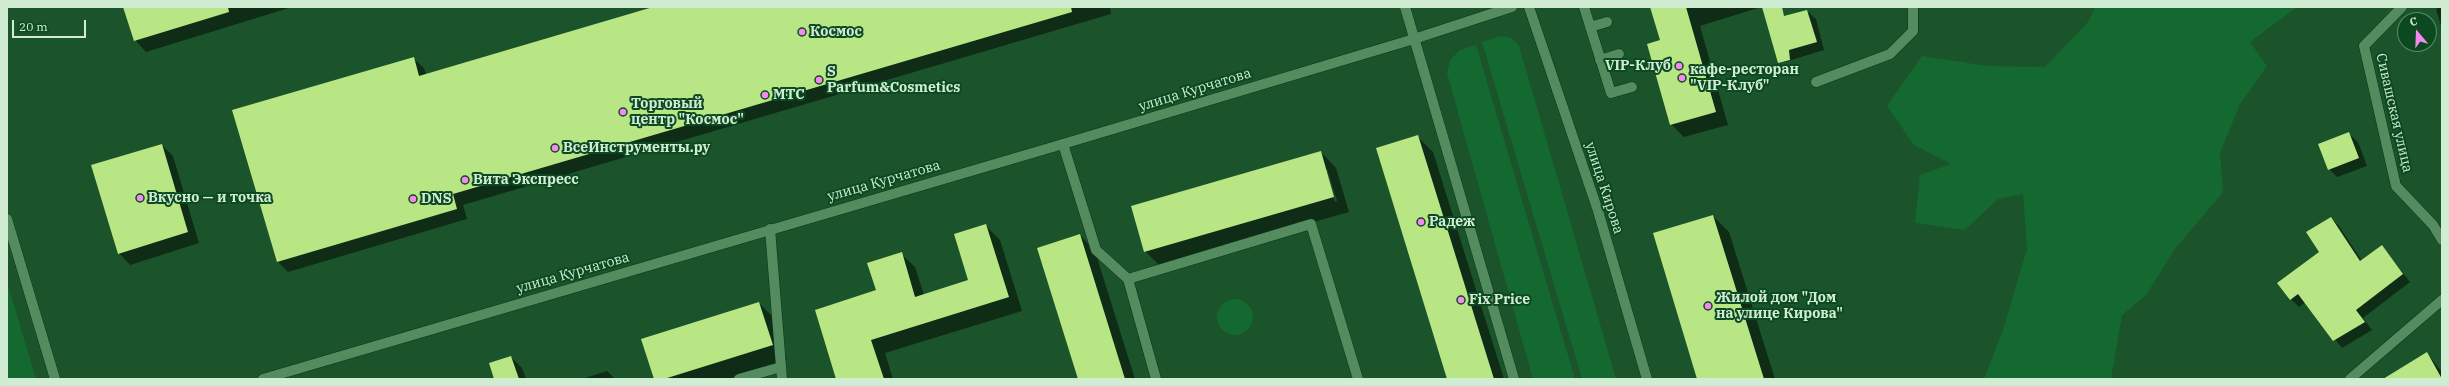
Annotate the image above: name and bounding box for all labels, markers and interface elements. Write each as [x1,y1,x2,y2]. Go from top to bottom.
scale bar [14,12,88,38]
north arrow [2397,12,2437,52]
text: С [2408,14,2419,29]
text: 20 m [19,19,48,34]
place label: Космос [810,24,862,40]
marker: Космос [797,27,807,37]
street label: Сивашская улица [2372,52,2416,174]
place label: VIP-Клуб [1605,58,1671,74]
marker: VIP-Клуб [1674,61,1684,71]
place label: кафе-ресторан "VIP-Клуб" [1690,62,1799,94]
place label: S Parfum&Cosmetics [827,64,960,96]
street label: улица Курчатова [1137,65,1253,115]
marker: кафе-ресторан "VIP-Клуб" [1677,73,1687,83]
marker: S Parfum&Cosmetics [814,75,824,85]
place label: МТС [773,87,804,103]
marker: МТС [760,90,770,100]
place label: Торговый центр "Космос" [631,96,744,128]
marker: Торговый центр "Космос" [618,107,628,117]
place label: ВсеИнструменты.ру [563,140,710,156]
street label: улица Кирова [1581,140,1627,236]
marker: ВсеИнструменты.ру [550,143,560,153]
street label: улица Курчатова [826,157,942,205]
place label: Вита Экспресс [473,172,579,188]
marker: Вита Экспресс [460,175,470,185]
place label: Вкусно — и точка [148,190,272,206]
place label: DNS [421,191,451,207]
marker: Вкусно — и точка [135,193,145,203]
marker: DNS [408,194,418,204]
place label: Радеж [1429,214,1475,230]
marker: Радеж [1416,217,1426,227]
street label: улица Курчатова [515,249,631,297]
place label: Жилой дом "Дом на улице Кирова" [1716,290,1843,322]
place label: Fix Price [1469,292,1530,308]
marker: Fix Price [1456,295,1466,305]
marker: Жилой дом "Дом на улице Кирова" [1703,301,1713,311]

